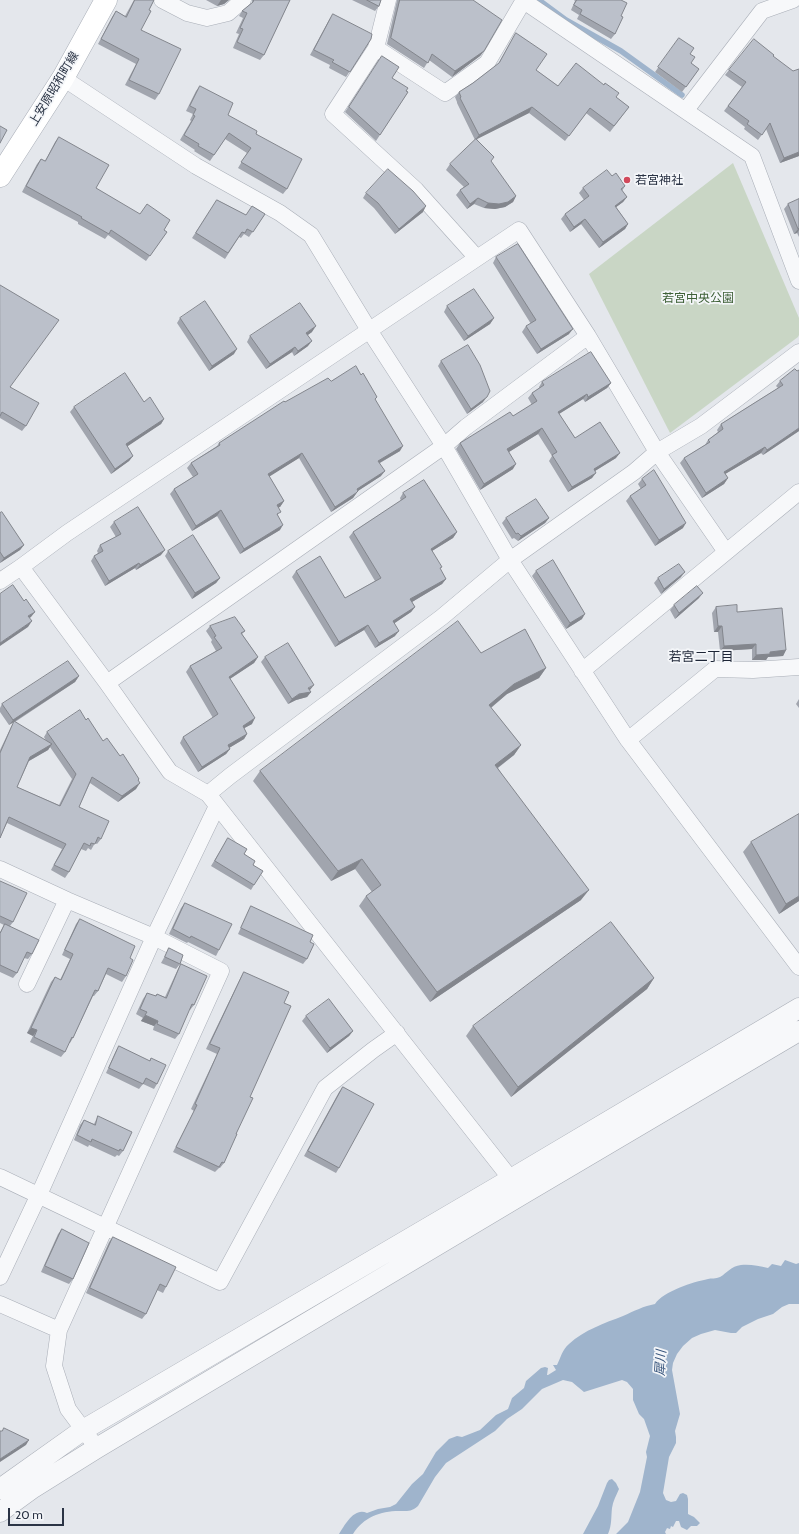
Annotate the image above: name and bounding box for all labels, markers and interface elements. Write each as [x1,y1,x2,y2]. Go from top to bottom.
street label: 上安原昭和町線 [26,49,82,129]
place label: 若宮神社 [635,173,683,187]
marker: 若宮神社 [622,175,632,185]
park label: 若宮中央公園 [662,291,734,305]
district label: 若宮二丁目 [669,649,733,665]
water label: 犀川 [652,1349,670,1377]
scale bar [10,1500,66,1526]
text: 20 m [15,1507,43,1522]

